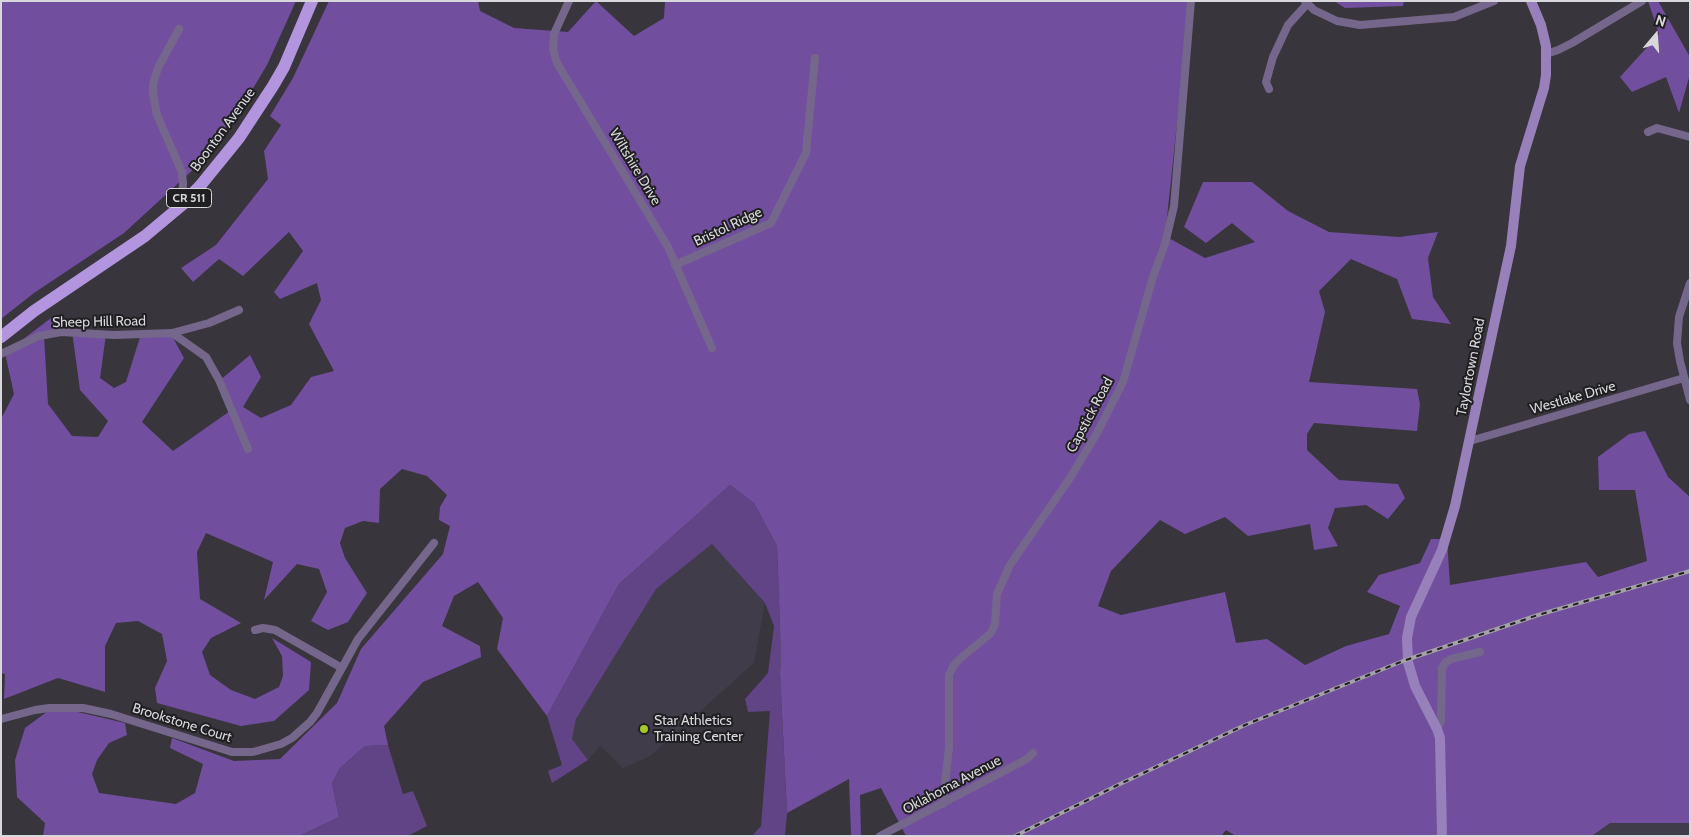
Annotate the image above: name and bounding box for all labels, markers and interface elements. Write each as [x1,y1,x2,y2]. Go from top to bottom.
north arrow [1631,10,1681,60]
text: N [1653,11,1668,31]
street label: Boonton Avenue [187,85,259,175]
street label: Wiltshire Drive [606,126,664,208]
road number: CR 511 [166,188,212,208]
street label: Bristol Ridge [691,204,765,250]
street label: Sheep Hill Road [52,313,146,331]
street label: Taylortown Road [1453,317,1489,417]
street label: Capstick Road [1063,375,1117,455]
street label: Westlake Drive [1528,378,1618,418]
street label: Brookstone Court [130,700,234,746]
place label: Star Athletics Training Center [654,713,743,746]
marker: Star Athletics Training Center [638,723,650,735]
street label: Oklahoma Avenue [900,752,1004,818]

